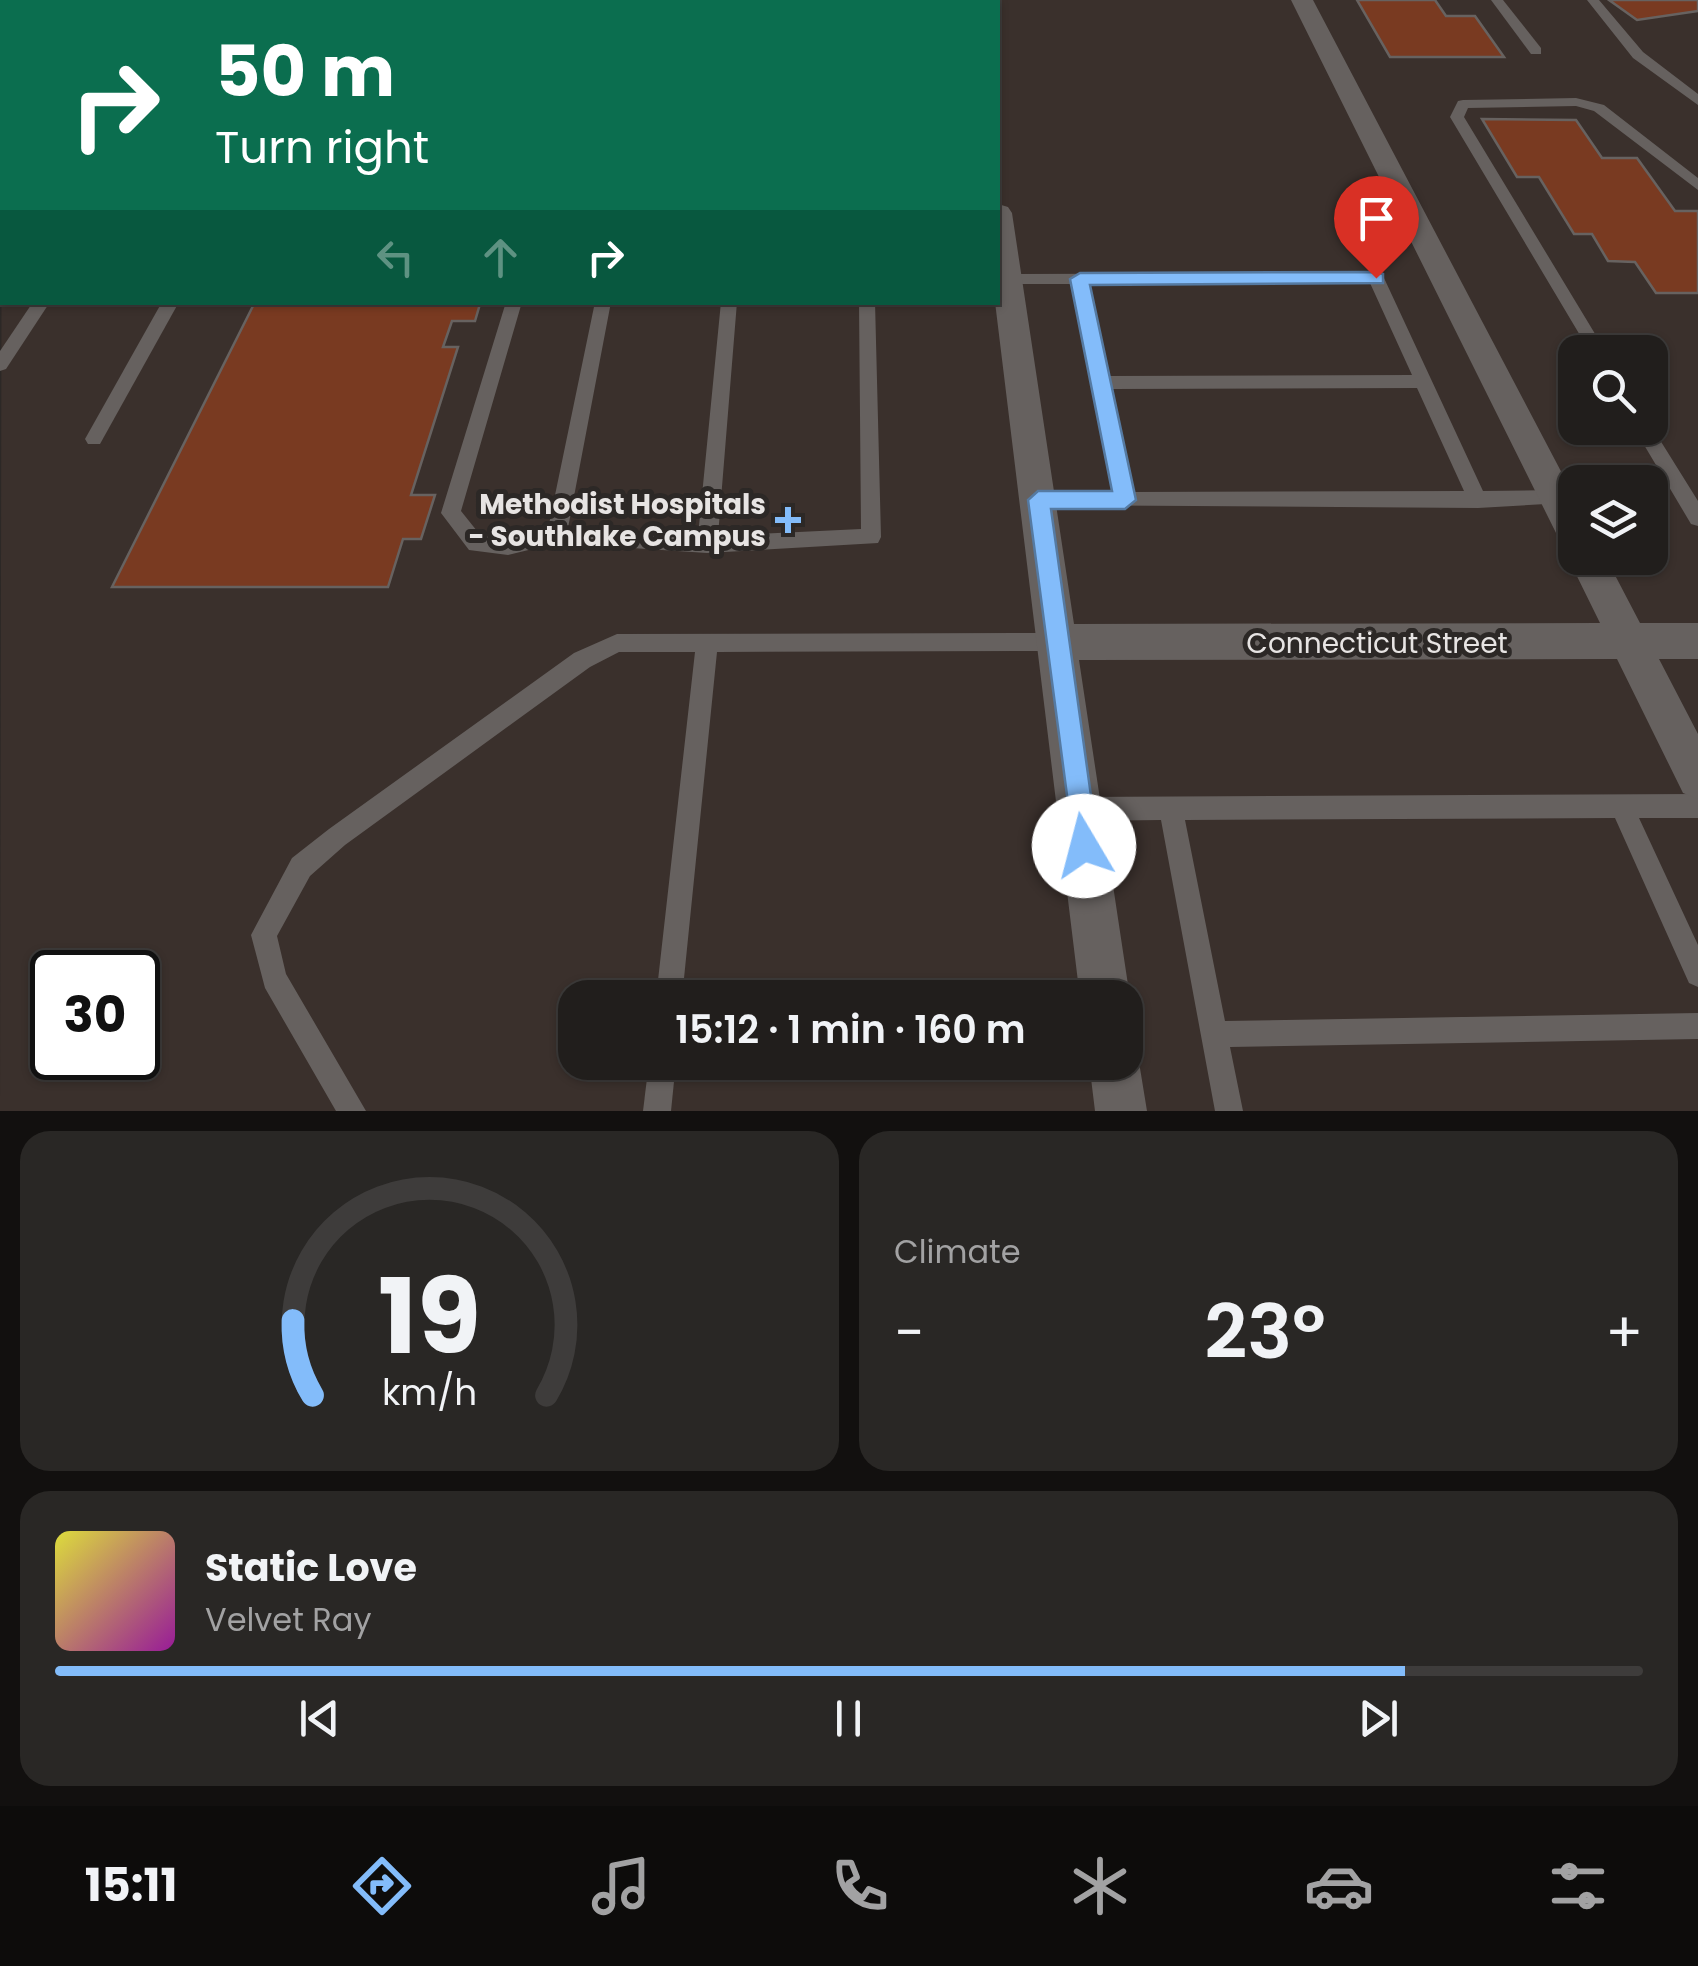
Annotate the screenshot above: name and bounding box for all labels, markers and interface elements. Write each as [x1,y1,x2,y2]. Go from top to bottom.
text: 50 m [215,22,395,121]
icon: right [50,40,180,170]
text: Turn right [215,116,429,179]
pin [1334,176,1419,279]
icon: arrive [1349,191,1404,246]
icon: left [368,230,423,285]
icon: ahead [473,230,528,285]
icon: right [578,230,633,285]
map controls [1558,335,1668,575]
button: search [1558,335,1668,445]
button: layers [1558,465,1668,575]
place label: Methodist Hospitals - Southlake Campus [468,485,766,556]
marker: Methodist Hospitals - Southlake Campus [775,507,801,533]
street label: Connecticut Street [1246,624,1508,663]
position arrow [1032,794,1136,898]
speed limit sign: 30 [30,950,160,1080]
text: 15:12 · 1 min · 160 m [675,1003,1026,1056]
text: Climate [894,1229,1021,1274]
text: 19 [378,1244,481,1389]
text: 23° [1204,1279,1326,1384]
text: − [894,1294,924,1371]
text: + [1605,1294,1643,1371]
text: km/h [382,1367,477,1418]
text: Static Love [205,1541,417,1594]
text: Velvet Ray [205,1597,371,1642]
icon: previous [292,1691,347,1746]
icon: pause [821,1691,876,1746]
icon: next [1351,1691,1406,1746]
icon: directions [347,1851,417,1921]
icon: music [586,1851,656,1921]
icon: phone [825,1851,895,1921]
icon: climate [1065,1851,1135,1921]
icon: car [1304,1851,1374,1921]
icon: filters [1543,1851,1613,1921]
text: 15:11 [85,1854,177,1917]

